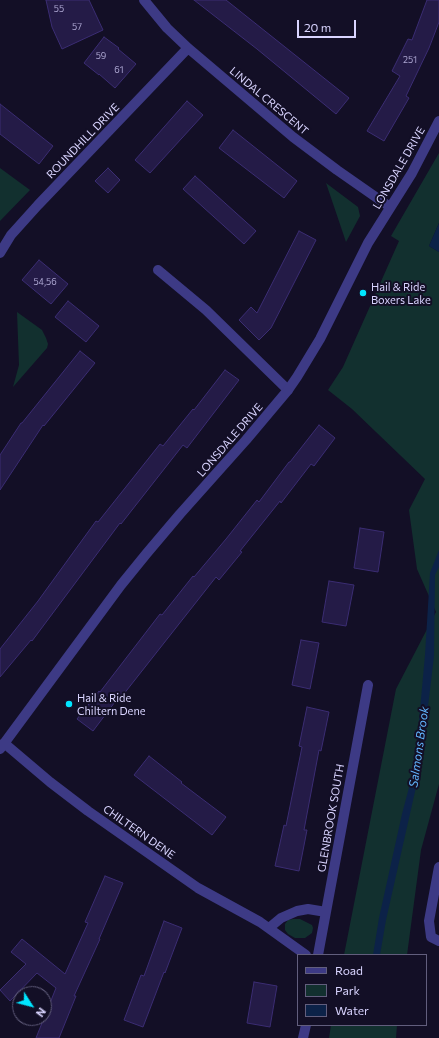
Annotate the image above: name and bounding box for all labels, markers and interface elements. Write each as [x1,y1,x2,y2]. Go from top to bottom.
house number: 55 [54,4,64,14]
scale bar [299,12,358,38]
text: 20 m [304,20,331,34]
house number: 57 [72,22,82,32]
house number: 59 [96,51,106,61]
house number: 251 [403,55,417,65]
street label: LINDAL CRESCENT [227,64,311,138]
house number: 61 [114,65,124,75]
street label: ROUNDHILL DRIVE [44,101,122,181]
street label: LONSDALE DRIVE [370,125,428,211]
house number: 54,56 [33,277,57,287]
place label: Hail & Ride Boxers Lake [371,280,431,306]
marker: Hail & Ride Boxers Lake [358,288,368,298]
street label: LONSDALE DRIVE [195,401,265,479]
place label: Hail & Ride Chiltern Dene [77,691,146,717]
marker: Hail & Ride Chiltern Dene [64,699,74,709]
water label: Salmons Brook [406,705,432,789]
street label: GLENBROOK SOUTH [315,763,347,873]
street label: CHILTERN DENE [100,802,178,862]
legend [297,954,427,1026]
text: Road [335,963,363,977]
text: Park [335,983,360,997]
north arrow [12,986,52,1026]
text: Water [335,1003,369,1017]
text: N [34,1006,49,1020]

